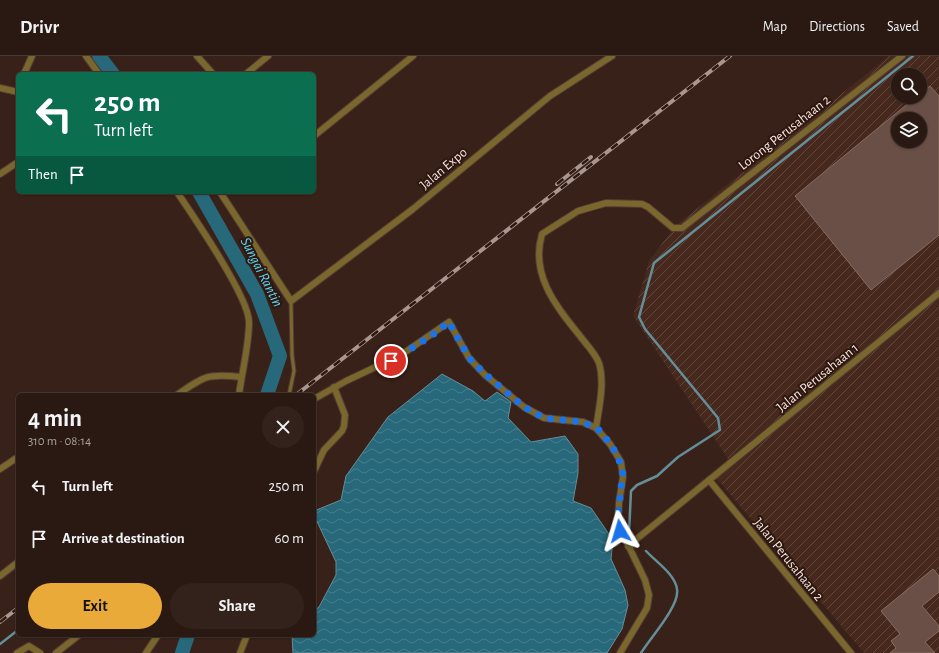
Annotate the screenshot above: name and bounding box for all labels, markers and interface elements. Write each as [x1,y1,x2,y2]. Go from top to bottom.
text: Drivr [20,18,59,37]
text: Map [763,20,787,34]
text: Directions [809,20,865,34]
text: Saved [887,20,919,34]
map controls [891,68,927,148]
button: search [891,68,927,104]
icon: left [28,88,80,140]
text: 250 m [94,89,161,117]
street label: Lorong Perusahaan 2 [736,93,833,173]
button: layers [891,112,927,148]
text: Turn left [94,122,153,140]
street label: Jalan Expo [417,145,470,192]
icon: arrive [66,164,88,186]
text: Then [28,167,58,182]
water label: Sungai Rantin [238,235,285,309]
street label: Jalan Perusahaan 1 [774,341,861,415]
pin [374,344,408,378]
icon: arrive [380,350,402,372]
button: close [262,406,304,448]
text: 4 min [28,407,82,431]
text: 310 m · 08:14 [28,435,91,448]
icon: left [28,476,50,498]
text: Turn left [62,479,113,494]
text: 250 m [269,479,304,494]
position arrow [599,510,641,552]
street label: Jalan Perusahaan 2 [751,515,826,604]
icon: arrive [28,528,50,550]
text: Arrive at destination [62,531,185,546]
text: 60 m [275,531,304,546]
button: Exit [28,583,162,629]
button: Share [170,583,304,629]

